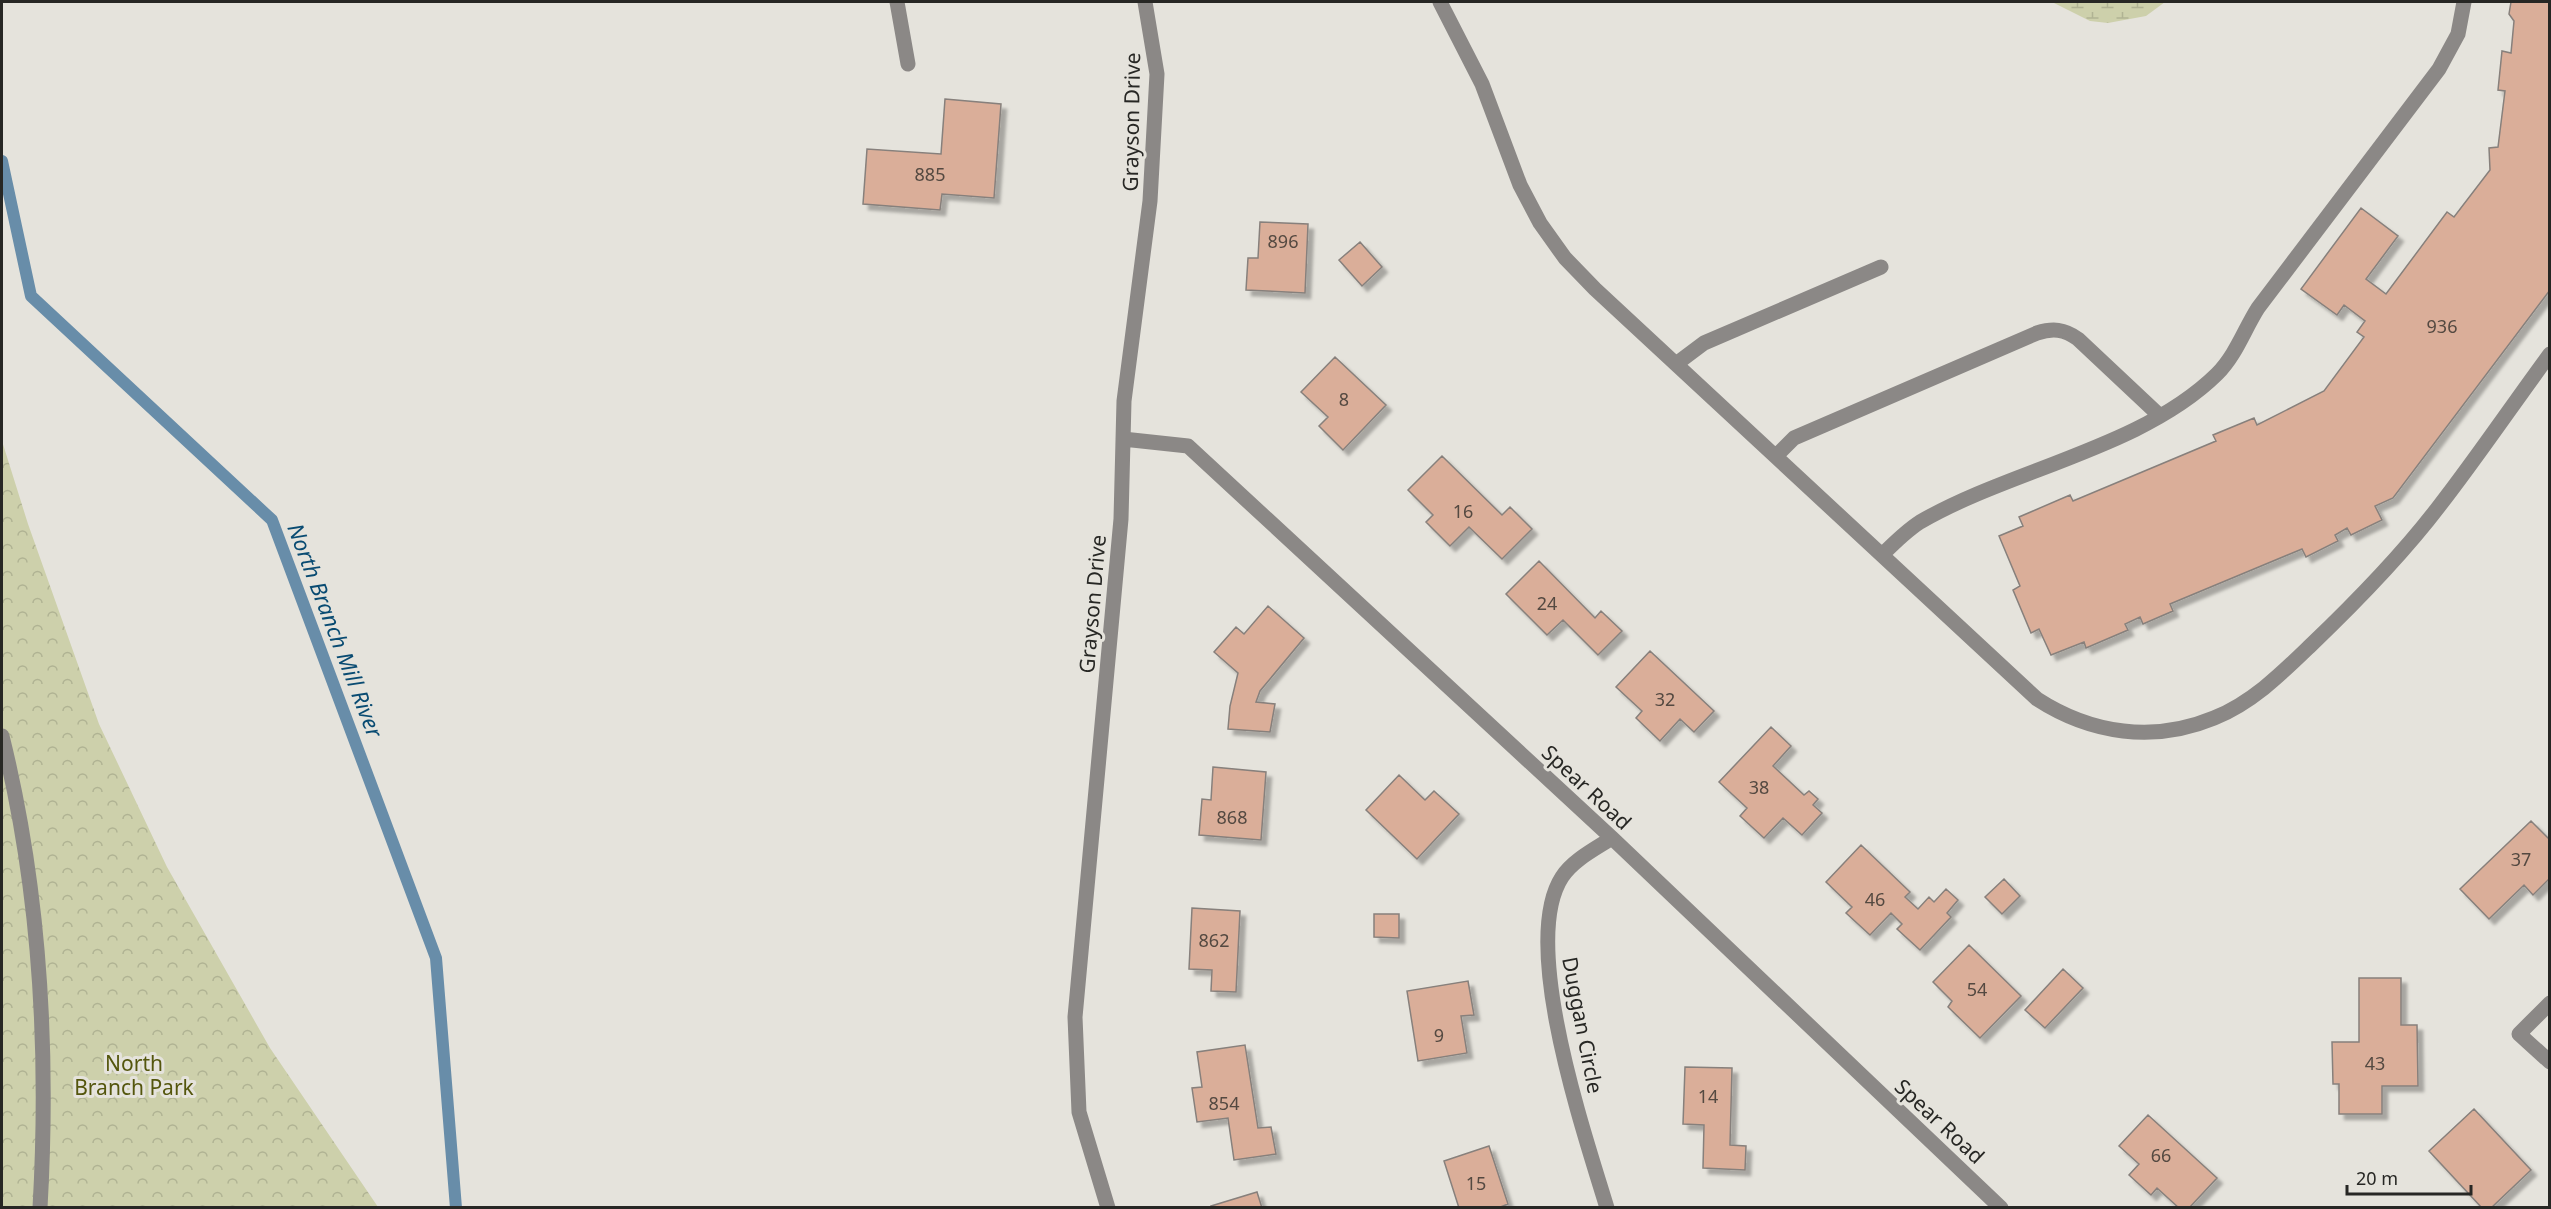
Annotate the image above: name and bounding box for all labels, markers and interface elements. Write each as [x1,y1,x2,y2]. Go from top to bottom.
street label: Grayson Drive [1116,52,1146,192]
house number: 885 [915,162,945,186]
house number: 896 [1268,229,1298,253]
house number: 936 [2427,314,2457,338]
house number: 8 [1339,387,1349,411]
house number: 16 [1453,499,1473,523]
water label: North Branch Mill River [281,519,391,743]
street label: Grayson Drive [1072,533,1112,675]
house number: 24 [1537,591,1557,615]
house number: 32 [1655,687,1675,711]
street label: Spear Road [1536,738,1638,836]
house number: 38 [1749,775,1769,799]
house number: 868 [1217,805,1247,829]
house number: 37 [2511,847,2531,871]
house number: 46 [1865,887,1885,911]
house number: 862 [1199,928,1229,952]
street label: Duggan Circle [1556,954,1610,1096]
house number: 54 [1967,977,1987,1001]
house number: 9 [1434,1023,1444,1047]
park label: North Branch Park [74,1049,195,1101]
house number: 43 [2365,1051,2385,1075]
street label: Spear Road [1889,1072,1991,1170]
house number: 14 [1698,1084,1718,1108]
house number: 854 [1209,1091,1239,1115]
house number: 66 [2151,1143,2171,1167]
scale bar [2347,1158,2472,1196]
text: 20 m [2356,1166,2398,1190]
house number: 15 [1466,1171,1486,1195]

